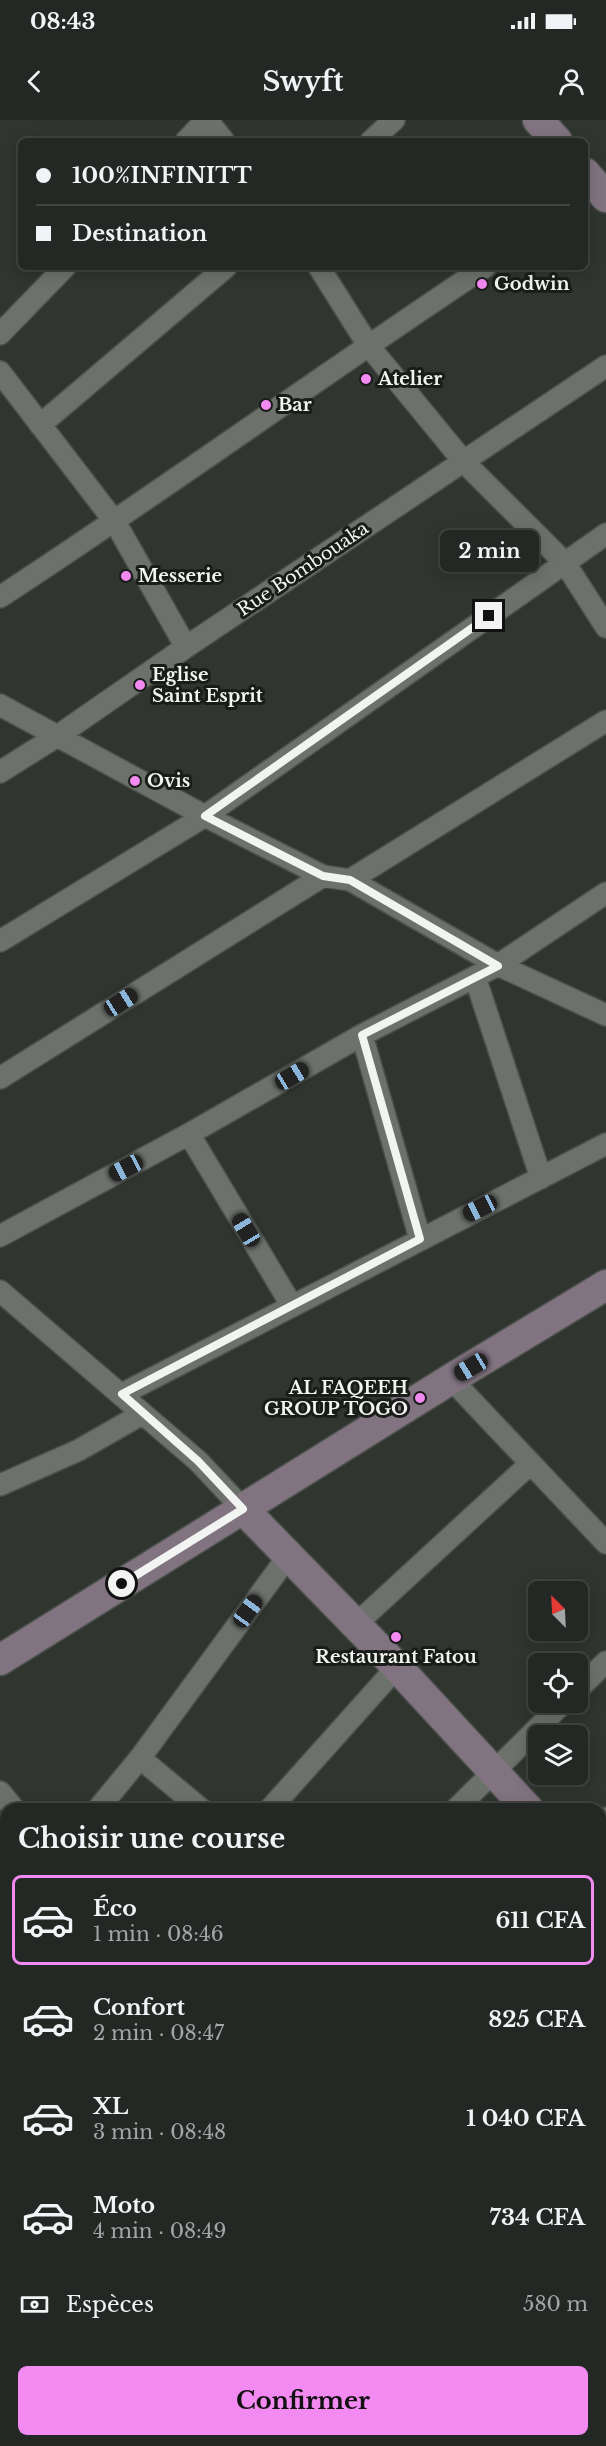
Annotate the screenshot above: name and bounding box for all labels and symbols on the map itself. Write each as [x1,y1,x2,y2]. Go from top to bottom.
place label: Godwin [494,273,570,295]
marker: Godwin [475,277,489,291]
place label: Atelier [377,368,442,390]
marker: Atelier [359,372,373,386]
place label: Bar [278,394,312,416]
marker: Bar [259,398,273,412]
street label: Rue Bombouaka [233,517,373,621]
callout: 2 min [440,529,538,571]
place label: Messerie [138,565,222,587]
marker: Messerie [119,569,133,583]
route end [475,602,502,629]
place label: Eglise Saint Esprit [152,664,263,707]
marker: Eglise Saint Esprit [133,678,147,692]
place label: Ovis [147,770,190,792]
marker: Ovis [128,774,142,788]
car [101,985,141,1019]
car [272,1059,312,1093]
car [106,1152,146,1184]
car [460,1192,500,1224]
car [229,1210,263,1250]
car [451,1350,491,1384]
place label: AL FAQEEH GROUP TOGO [264,1377,408,1420]
marker: AL FAQEEH GROUP TOGO [413,1391,427,1405]
route start [108,1570,135,1597]
north arrow [528,1581,588,1641]
car [230,1591,266,1631]
marker: Restaurant Fatou [389,1630,403,1644]
place label: Restaurant Fatou [315,1646,477,1668]

